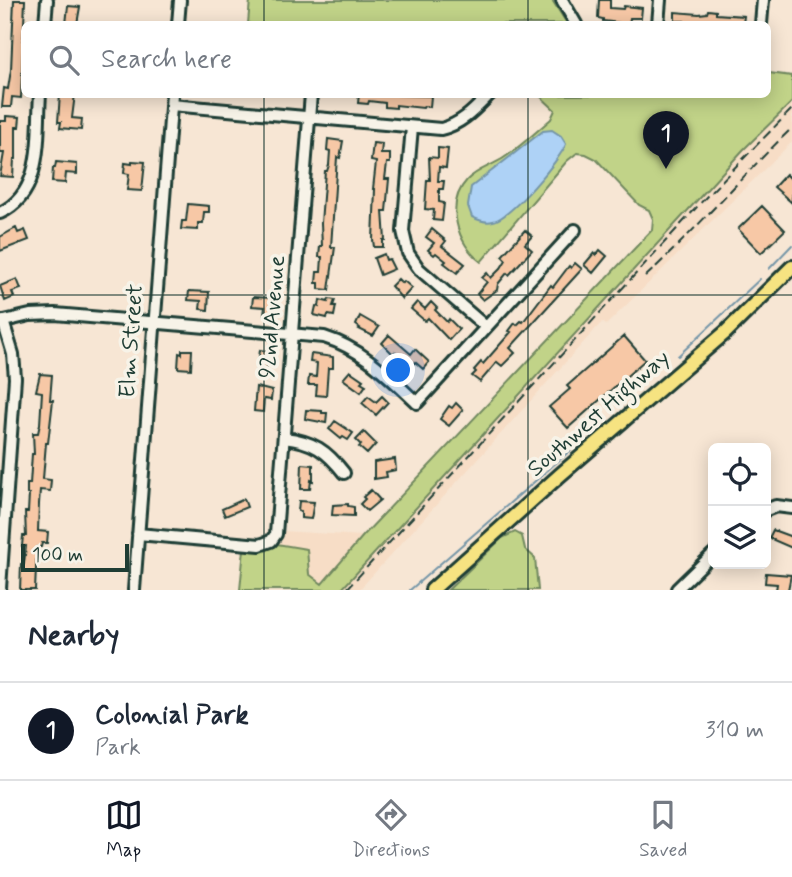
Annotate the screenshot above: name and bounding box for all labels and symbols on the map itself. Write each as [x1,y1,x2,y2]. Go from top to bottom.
pin: 1 [643,111,689,169]
street label: 92nd Avenue [253,254,293,380]
street label: Elm Street [113,283,151,399]
street label: Southwest Highway [521,344,678,486]
your location [381,353,415,387]
scale bar [21,541,130,573]

